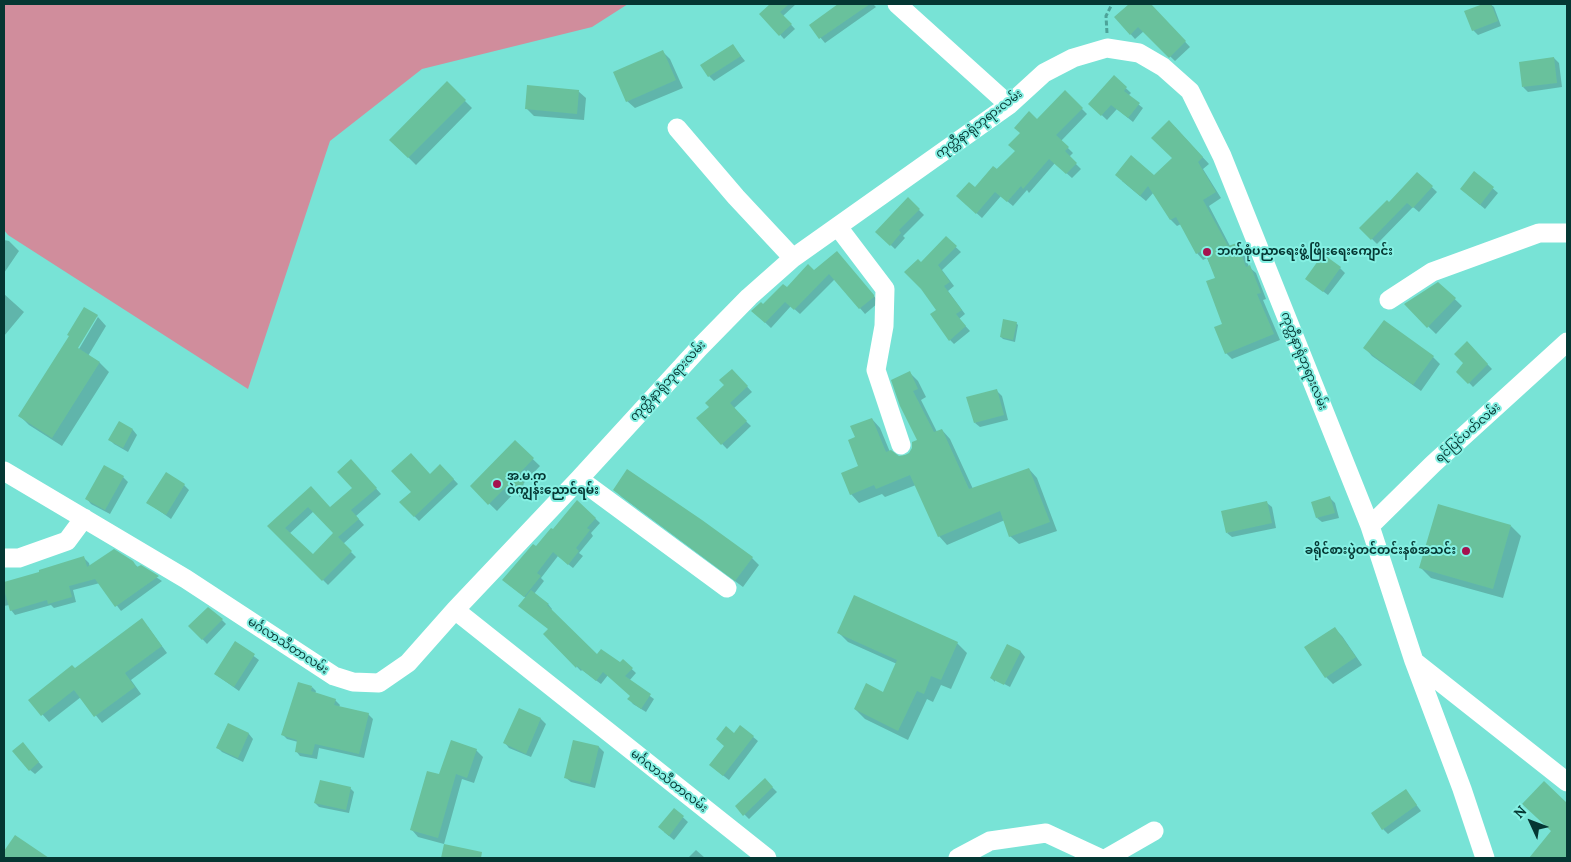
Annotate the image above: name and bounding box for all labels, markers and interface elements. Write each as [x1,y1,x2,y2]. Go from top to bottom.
street label: ကုတ္တီနာရုံဘုရားလမ်း [933,87,1025,161]
place label: ဘက်စုံပညာရေးဖွံ့ဖြိုးရေးကျောင်း [1217,245,1393,259]
marker: ဘက်စုံပညာရေးဖွံ့ဖြိုးရေးကျောင်း [1201,246,1213,258]
street label: ကုတ္တီနာရုံဘုရားလမ်း [1278,310,1330,412]
street label: ကုတ္တီနာရုံဘုရားလမ်း [627,338,709,424]
street label: ရင်ပြင်ပတ်လမ်း [1433,400,1503,466]
place label: အ.မ.က ဝဲကျွန်းညောင်ရမ်း [507,470,599,498]
marker: အ.မ.က ဝဲကျွန်းညောင်ရမ်း [491,478,503,490]
place label: ခရိုင်စားပွဲတင်တင်းနစ်အသင်း [1305,544,1456,558]
marker: ခရိုင်စားပွဲတင်တင်းနစ်အသင်း [1460,545,1472,557]
street label: မင်္ဂလာသီတာလမ်း [245,615,331,677]
street label: မင်္ဂလာသီတာလမ်း [628,747,710,815]
north arrow [1506,797,1556,847]
text: N [1510,802,1530,822]

